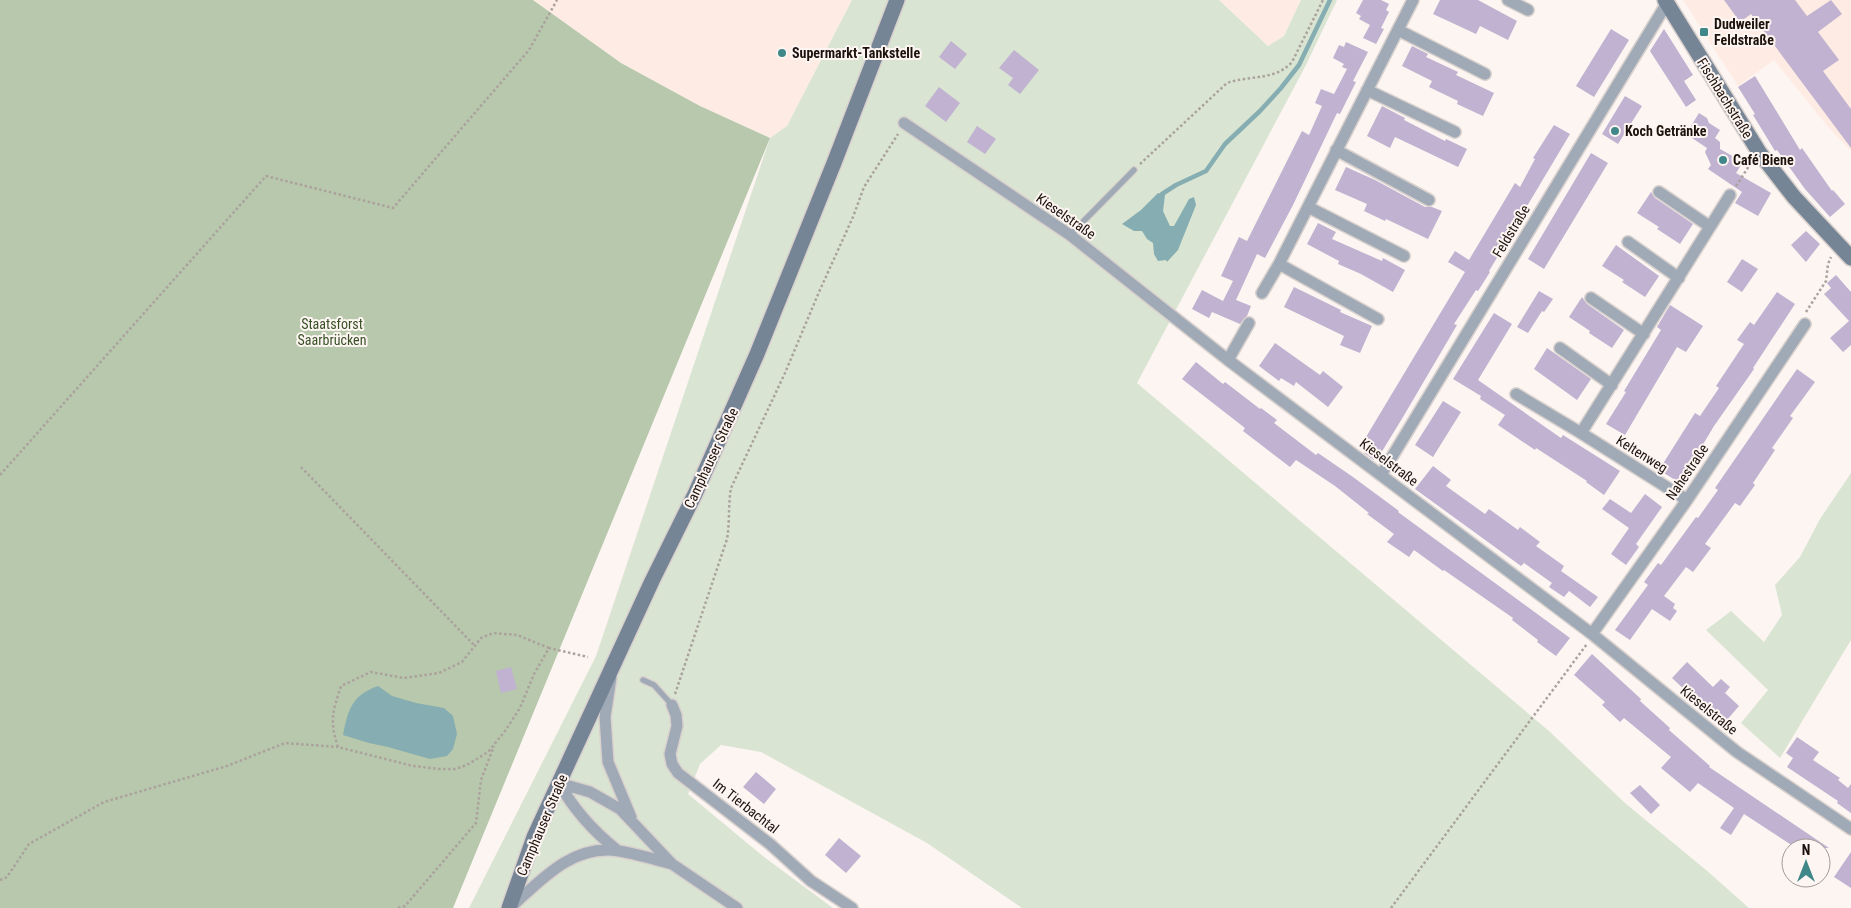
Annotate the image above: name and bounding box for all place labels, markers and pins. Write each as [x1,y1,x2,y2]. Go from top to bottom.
place label: Dudweiler Feldstraße [1714,16,1774,48]
marker: Dudweiler Feldstraße [1698,26,1710,38]
place label: Supermarkt-Tankstelle [792,45,920,61]
marker: Supermarkt-Tankstelle [776,47,788,59]
place label: Koch Getränke [1625,123,1707,139]
marker: Koch Getränke [1609,125,1621,137]
place label: Café Biene [1733,152,1794,168]
marker: Café Biene [1717,154,1729,166]

